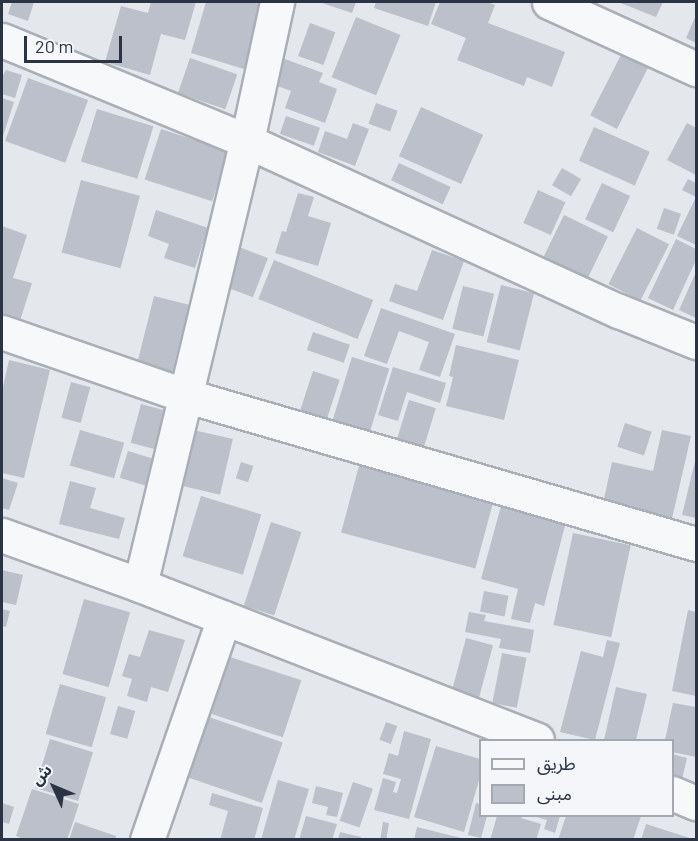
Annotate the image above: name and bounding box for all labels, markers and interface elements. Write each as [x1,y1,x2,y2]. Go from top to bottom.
scale bar [27,24,124,62]
text: 20 m [35,35,73,57]
legend [479,739,674,817]
text: طريق [537,752,576,774]
north arrow [24,757,84,817]
text: ش [26,760,55,789]
text: مبنى [537,782,572,804]

